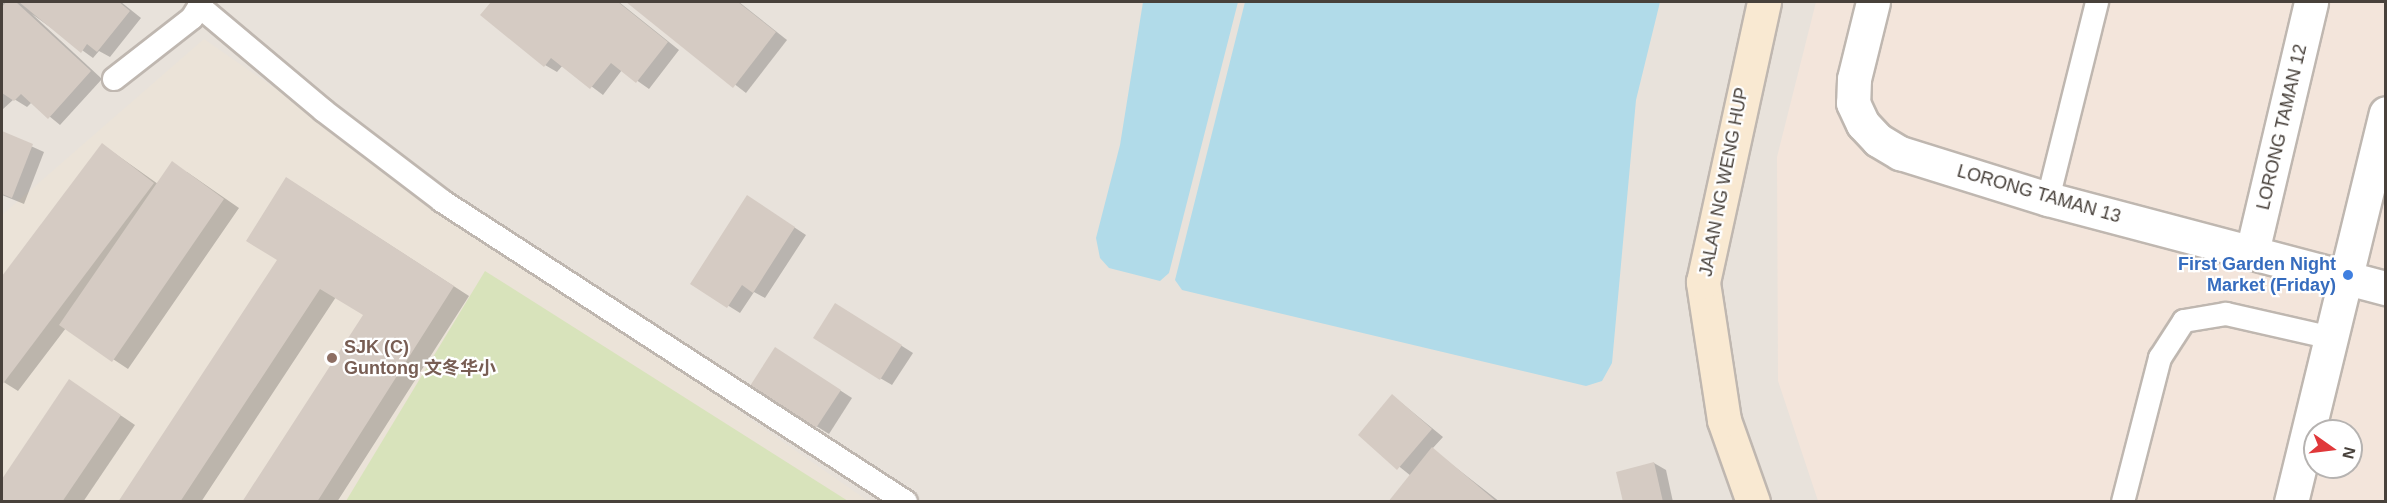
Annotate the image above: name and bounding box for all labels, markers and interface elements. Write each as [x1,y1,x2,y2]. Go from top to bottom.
street label: LORONG TAMAN 12 [2252,42,2312,212]
street label: JALAN NG WENG HUP [1695,86,1753,278]
street label: LORONG TAMAN 13 [1954,160,2124,228]
place label: First Garden Night Market (Friday) [2178,254,2336,296]
marker: First Garden Night Market (Friday) [2341,268,2355,282]
place label: SJK (C) Guntong 文冬华小 [344,337,496,380]
marker: SJK (C) Guntong 文冬华小 [325,351,339,365]
north arrow [2303,419,2363,479]
text: N [2339,445,2359,461]

